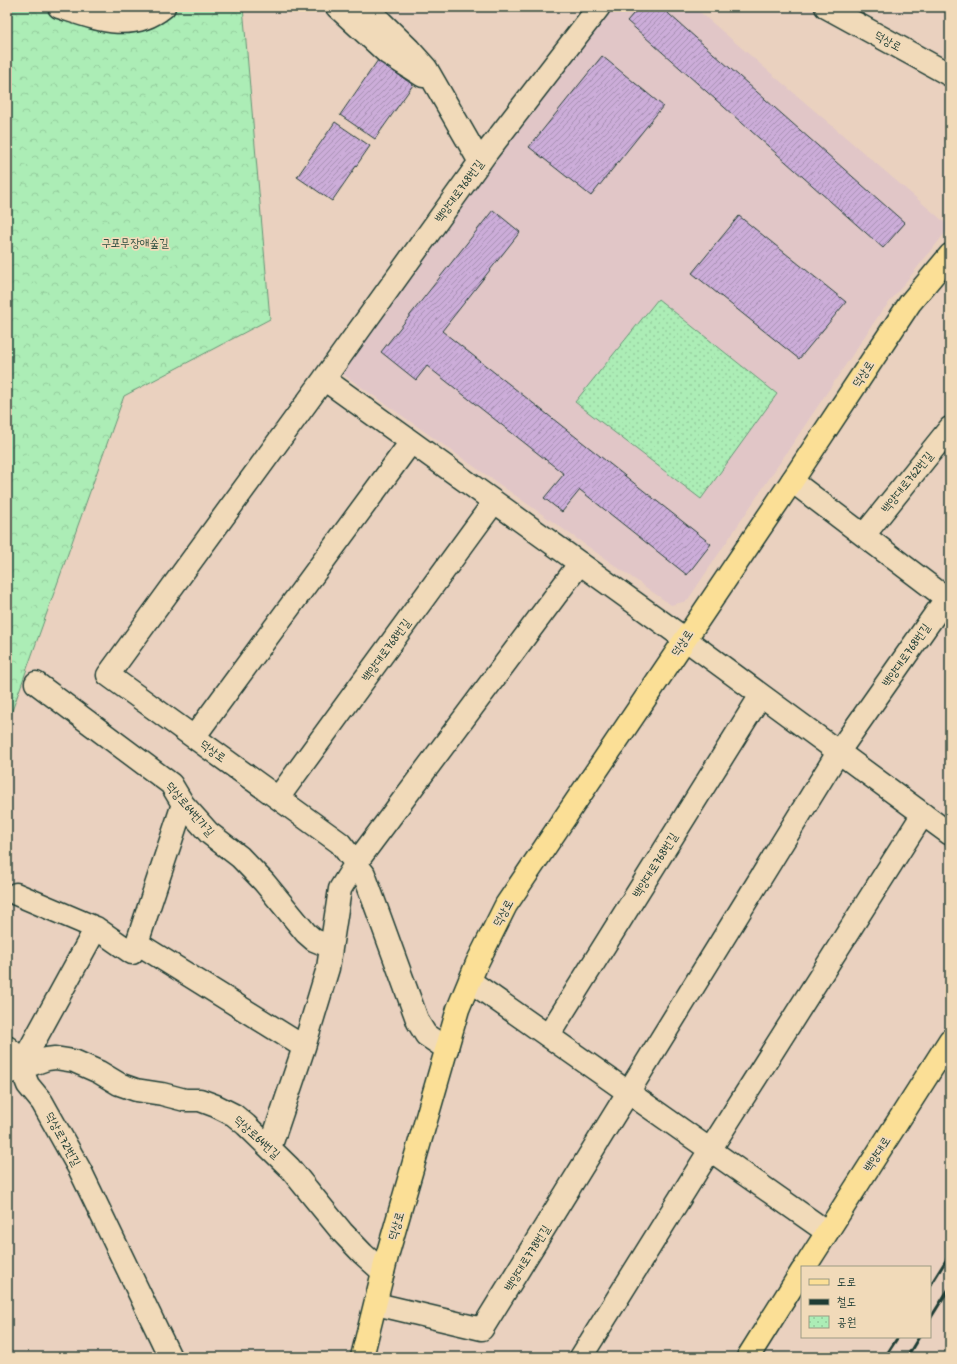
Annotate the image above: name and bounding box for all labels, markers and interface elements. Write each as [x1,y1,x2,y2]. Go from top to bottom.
street label: 덕상로 [871,26,905,55]
street label: 백양대로768번길 [430,156,487,226]
park label: 구포무장애숲길 [101,234,169,251]
street label: 덕상로 [848,357,878,391]
street label: 백양대로762번길 [877,447,937,516]
street label: 백양대로768번길 [357,615,414,685]
street label: 백양대로768번길 [877,619,934,690]
street label: 덕상로 [666,626,697,659]
street label: 덕상로 [197,735,230,766]
street label: 덕상로64번가길 [162,778,219,840]
street label: 백양대로768번길 [628,829,682,901]
street label: 덕상로 [488,896,517,930]
street label: 덕상로72번길 [41,1108,86,1169]
street label: 덕상로64번길 [230,1111,285,1162]
street label: 백양대로 [859,1133,894,1175]
street label: 덕상로 [383,1210,408,1242]
street label: 백양대로778번길 [499,1221,554,1294]
legend [801,1266,931,1338]
text: 도로 [837,1273,856,1290]
text: 철도 [837,1293,856,1310]
text: 공원 [837,1313,856,1330]

